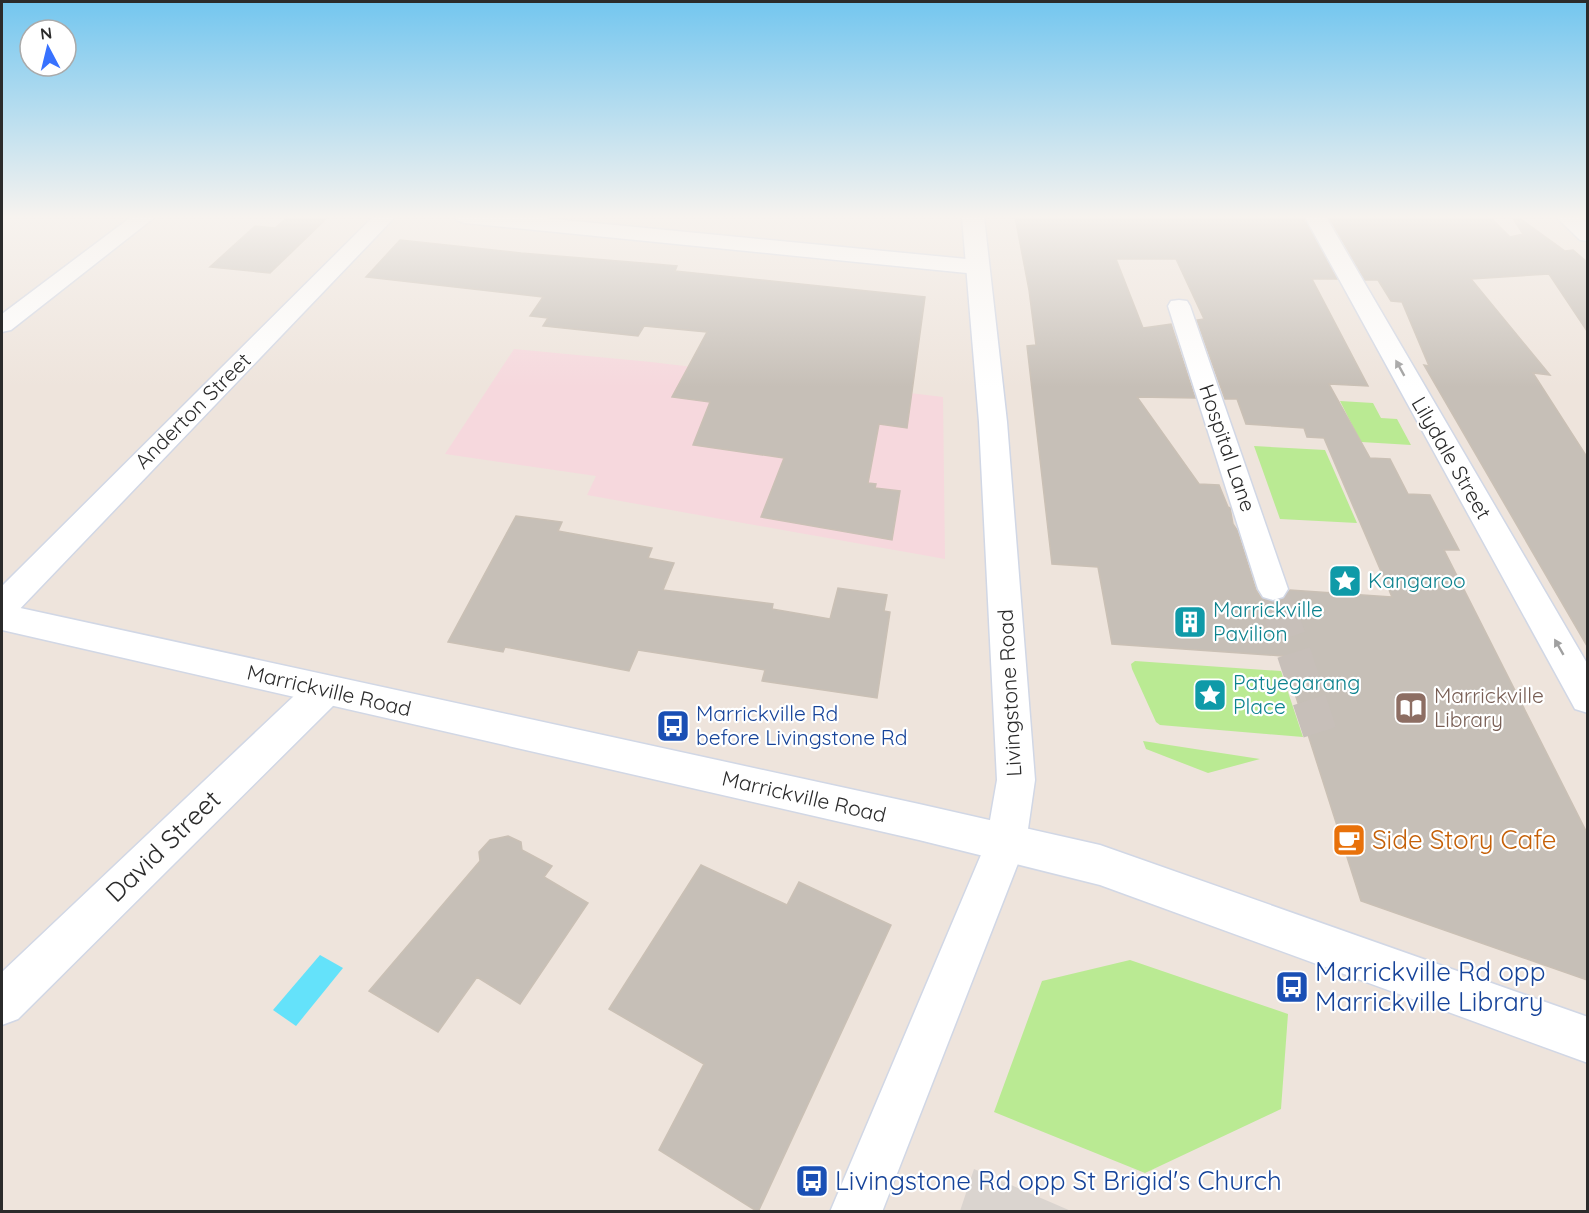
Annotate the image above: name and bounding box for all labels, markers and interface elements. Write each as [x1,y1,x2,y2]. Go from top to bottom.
north arrow [18,18,78,78]
text: N [39,22,53,44]
street label: Anderton Street [129,347,256,474]
one-way arrow [1395,359,1405,376]
street label: Hospital Lane [1194,380,1262,515]
street label: Lilydale Street [1406,392,1497,523]
place icon: Kangaroo [1327,563,1363,599]
place label: Kangaroo [1368,567,1466,593]
place label: Marrickville Pavilion [1213,596,1323,646]
building icon: Marrickville Pavilion [1172,604,1208,640]
street label: Livingstone Road [992,609,1026,777]
one-way arrow [1553,639,1564,655]
street label: Marrickville Road [245,659,414,722]
place label: Patyegarang Place [1233,669,1360,719]
place icon: Patyegarang Place [1192,677,1228,713]
place label: Marrickville Library [1434,682,1544,732]
library icon: Marrickville Library [1393,690,1429,726]
place label: Marrickville Rd before Livingstone Rd [696,700,908,750]
bus stop icon: Marrickville Rd before Livingstone Rd [655,708,691,744]
street label: Marrickville Road [720,765,889,828]
street label: David Street [98,783,227,909]
cafe icon: Side Story Cafe [1331,822,1367,858]
place label: Side Story Cafe [1372,823,1556,856]
place label: Marrickville Rd opp Marrickville Library [1315,955,1545,1018]
bus stop icon: Marrickville Rd opp Marrickville Library [1274,969,1310,1005]
bus stop icon: Livingstone Rd opp St Brigid's Church [794,1163,830,1199]
place label: Livingstone Rd opp St Brigid's Church [835,1164,1282,1197]

